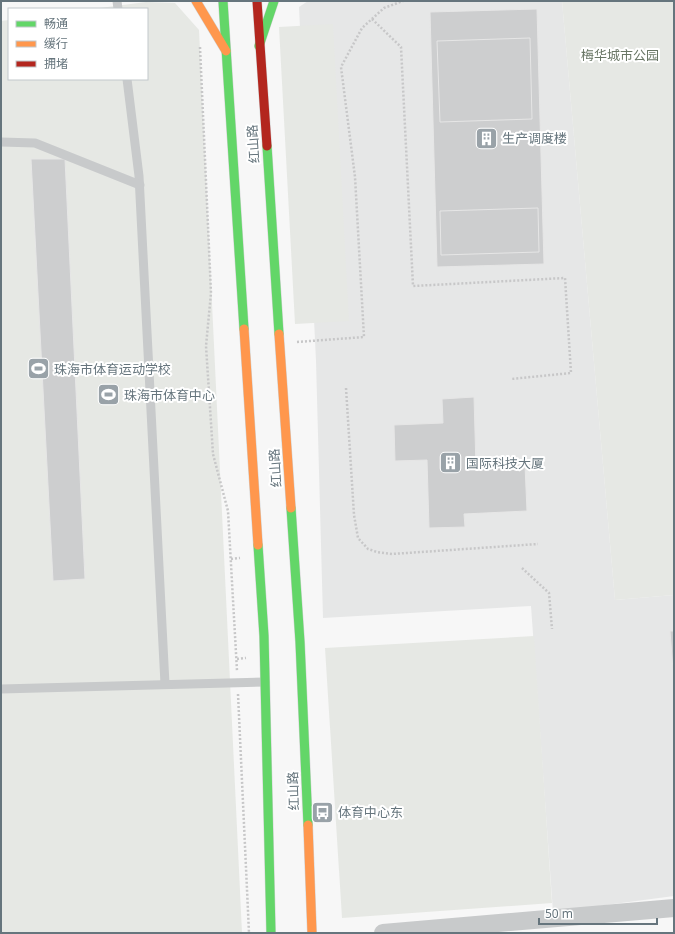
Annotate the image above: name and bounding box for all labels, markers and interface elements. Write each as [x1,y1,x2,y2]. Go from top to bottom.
legend [8,8,148,80]
text: 畅通 [44,15,68,32]
text: 缓行 [44,35,68,52]
park label: 梅华城市公园 [581,46,659,64]
text: 拥堵 [44,55,68,72]
street label: 红山路 [243,124,263,164]
building icon: 生产调度楼 [474,125,500,151]
place label: 生产调度楼 [502,129,567,147]
sports icon: 珠海市体育运动学校 [25,356,51,382]
place label: 珠海市体育运动学校 [54,360,171,378]
sports icon: 珠海市体育中心 [96,382,122,408]
place label: 珠海市体育中心 [124,386,215,404]
street label: 红山路 [265,448,285,488]
building icon: 国际科技大厦 [438,450,464,476]
place label: 国际科技大厦 [466,454,544,472]
street label: 红山路 [283,771,303,811]
bus stop icon: 体育中心东 [310,799,336,825]
place label: 体育中心东 [338,803,403,821]
scale bar [539,900,657,926]
text: 50 m [545,905,573,922]

